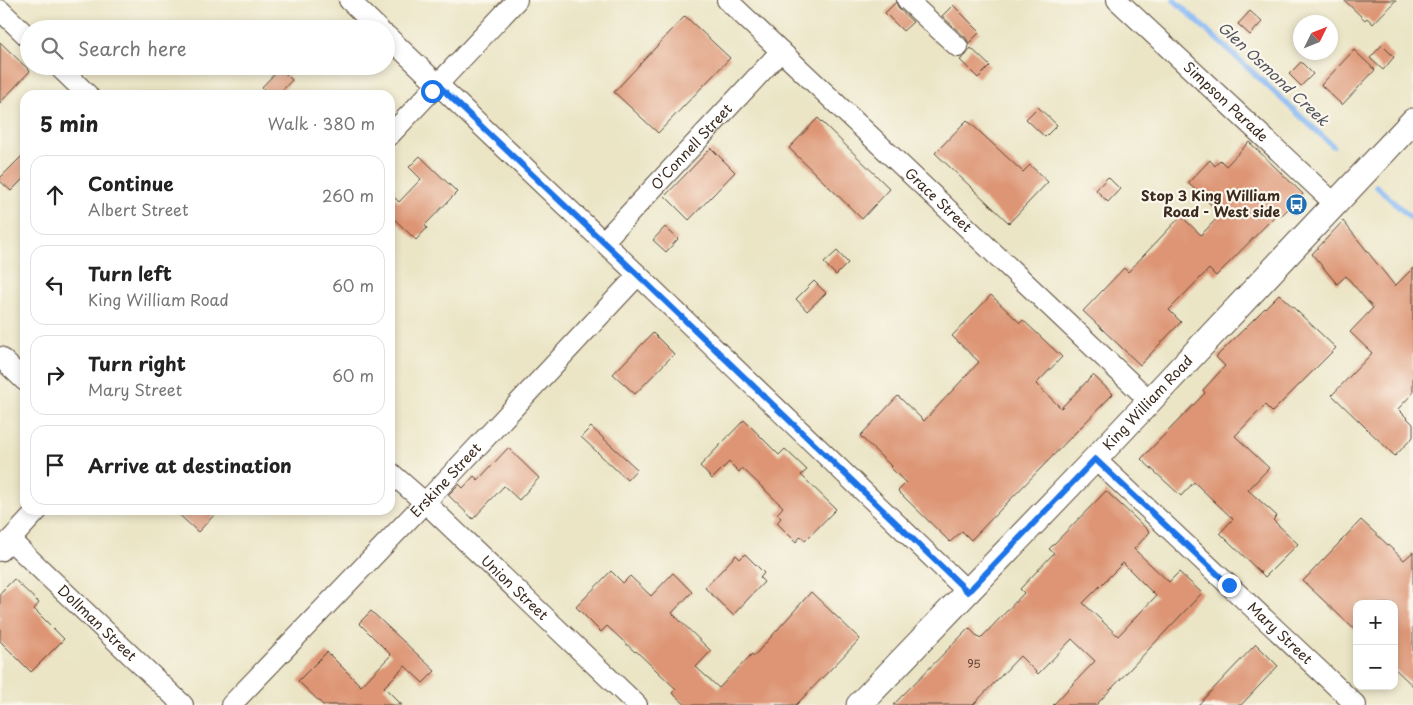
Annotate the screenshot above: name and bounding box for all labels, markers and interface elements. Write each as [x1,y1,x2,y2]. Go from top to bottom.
water label: Glen Osmond Creek [1213,15,1335,131]
north arrow [1293,15,1338,60]
search box [20,20,395,75]
icon: search [38,34,66,62]
text: Search here [78,34,187,62]
street label: Simpson Parade [1179,57,1273,146]
route start [421,80,444,103]
street label: O'Connell Street [646,99,737,194]
text: 5 min [40,107,98,139]
text: Walk · 380 m [268,111,375,135]
street label: Grace Street [900,163,977,237]
text: Continue [88,169,174,197]
icon: ahead [41,181,69,209]
text: 260 m [322,183,374,207]
place label: Stop 3 King William Road - West side [1141,185,1280,222]
bus stop icon: Stop 3 King William Road - West side [1284,192,1308,216]
text: Albert Street [88,197,189,221]
text: Turn left [88,259,172,287]
icon: left [41,271,69,299]
text: 60 m [332,273,374,297]
text: King William Road [88,287,229,311]
text: Turn right [88,349,186,377]
street label: King William Road [1098,350,1197,455]
icon: right [41,361,69,389]
text: 60 m [332,363,374,387]
text: Mary Street [88,377,182,401]
street label: Erskine Street [405,438,486,522]
icon: arrive [41,451,69,479]
text: Arrive at destination [88,451,292,479]
street label: Union Street [476,550,553,625]
route end [1218,574,1241,597]
street label: Dollman Street [53,580,141,665]
street label: Mary Street [1243,597,1318,669]
map controls [1353,600,1398,690]
button: + [1353,600,1398,645]
button: − [1353,645,1398,690]
house number: 95 [967,655,981,672]

